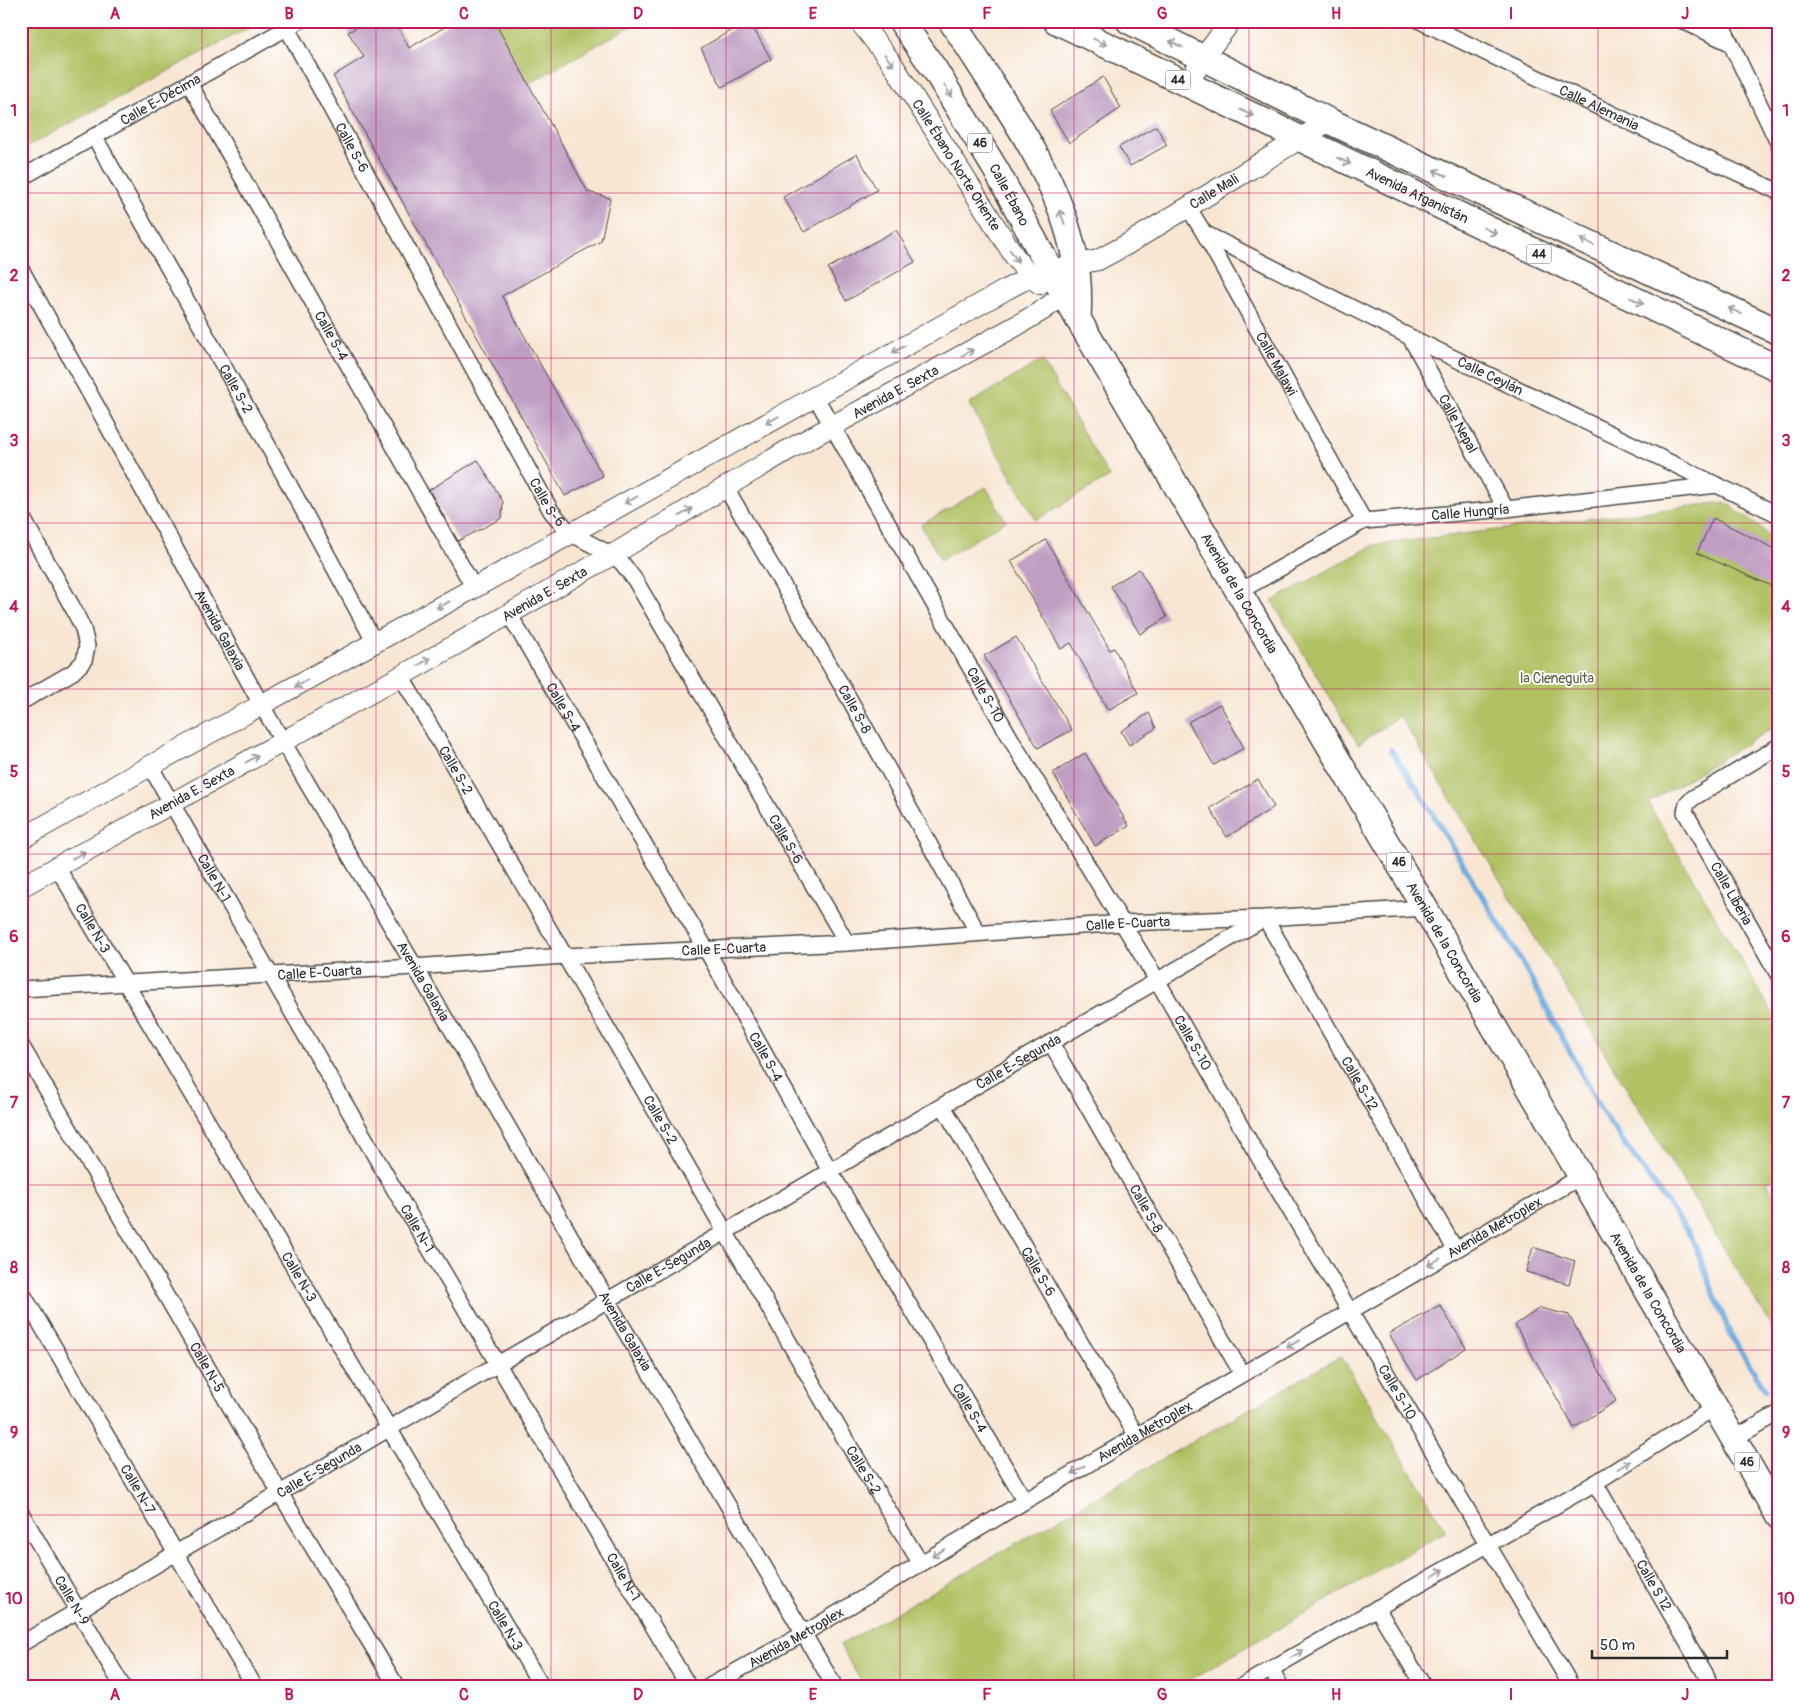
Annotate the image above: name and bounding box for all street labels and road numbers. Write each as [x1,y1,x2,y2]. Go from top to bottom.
street label: Calle E-Décima [117,70,203,129]
road number: 44 [1166,70,1190,90]
street label: Calle Alemania [1557,81,1642,134]
street label: Calle Ébano Norte Oriente [909,96,1005,234]
street label: Calle S-6 [332,120,373,175]
road number: 46 [968,134,992,152]
street label: Calle Ébano [986,160,1034,229]
street label: Avenida Afganistán [1363,163,1471,227]
street label: Calle Mali [1186,170,1242,213]
road number: 44 [1526,244,1552,264]
street label: Calle S-4 [311,308,352,363]
street label: Calle Malawi [1252,329,1301,399]
street label: Calle Ceylán [1455,353,1526,399]
street label: Calle S-2 [216,361,257,416]
street label: Avenida E. Sexta [849,361,941,422]
street label: Calle Nepal [1435,391,1481,456]
street label: Calle S-6 [526,475,569,530]
street label: Calle Hungría [1431,500,1510,524]
street label: Avenida de la Concordia [1197,530,1282,656]
street label: Avenida E. Sexta [499,563,590,625]
street label: Avenida Galaxia [191,586,249,673]
street label: Calle S-10 [963,664,1008,725]
street label: Calle S-4 [543,679,585,735]
street label: Calle S-8 [835,682,875,736]
street label: Calle S-2 [435,743,477,798]
street label: Avenida E. Sexta [146,762,237,823]
street label: Calle S-6 [765,811,807,867]
street label: Calle N-1 [194,851,235,905]
road number: 46 [1386,852,1412,872]
street label: Calle Liberia [1707,859,1756,928]
street label: Avenida de la Concordia [1403,879,1487,1006]
street label: Calle N-3 [72,900,115,956]
street label: Calle E-Cuarta [1085,913,1170,934]
street label: Avenida Galaxia [393,938,453,1024]
street label: Calle E-Cuarta [681,938,766,959]
street label: Calle E-Cuarta [277,961,362,983]
street label: Calle S-10 [1170,1012,1215,1073]
street label: Calle S-4 [746,1029,787,1084]
street label: Calle E-Segunda [973,1030,1064,1093]
street label: Calle S-12 [1338,1053,1382,1113]
street label: Calle S-2 [640,1092,681,1147]
street label: Calle S-8 [1126,1181,1167,1236]
street label: Avenida Metroplex [1444,1193,1545,1261]
street label: Calle N-1 [397,1201,438,1255]
street label: Avenida de la Concordia [1607,1229,1690,1356]
street label: Calle E-Segunda [623,1234,714,1296]
street label: Calle S-6 [1018,1244,1059,1299]
street label: Calle N-3 [278,1249,321,1305]
street label: Avenida Galaxia [595,1288,655,1374]
street label: Calle N-5 [186,1339,228,1395]
street label: Calle S-10 [1375,1361,1420,1423]
street label: Calle S-4 [949,1380,991,1435]
street label: Avenida Metroplex [1094,1397,1195,1466]
street label: Calle E-Segunda [273,1438,364,1502]
street label: Calle S-2 [843,1443,885,1497]
road number: 46 [1734,1452,1760,1471]
street label: Calle N-7 [117,1461,160,1517]
street label: Calle N-1 [603,1550,644,1604]
street label: Calle S 12 [1633,1557,1676,1614]
street label: Calle N-9 [51,1572,93,1628]
street label: Calle N-3 [484,1597,527,1653]
street label: Avenida Metroplex [745,1603,847,1671]

